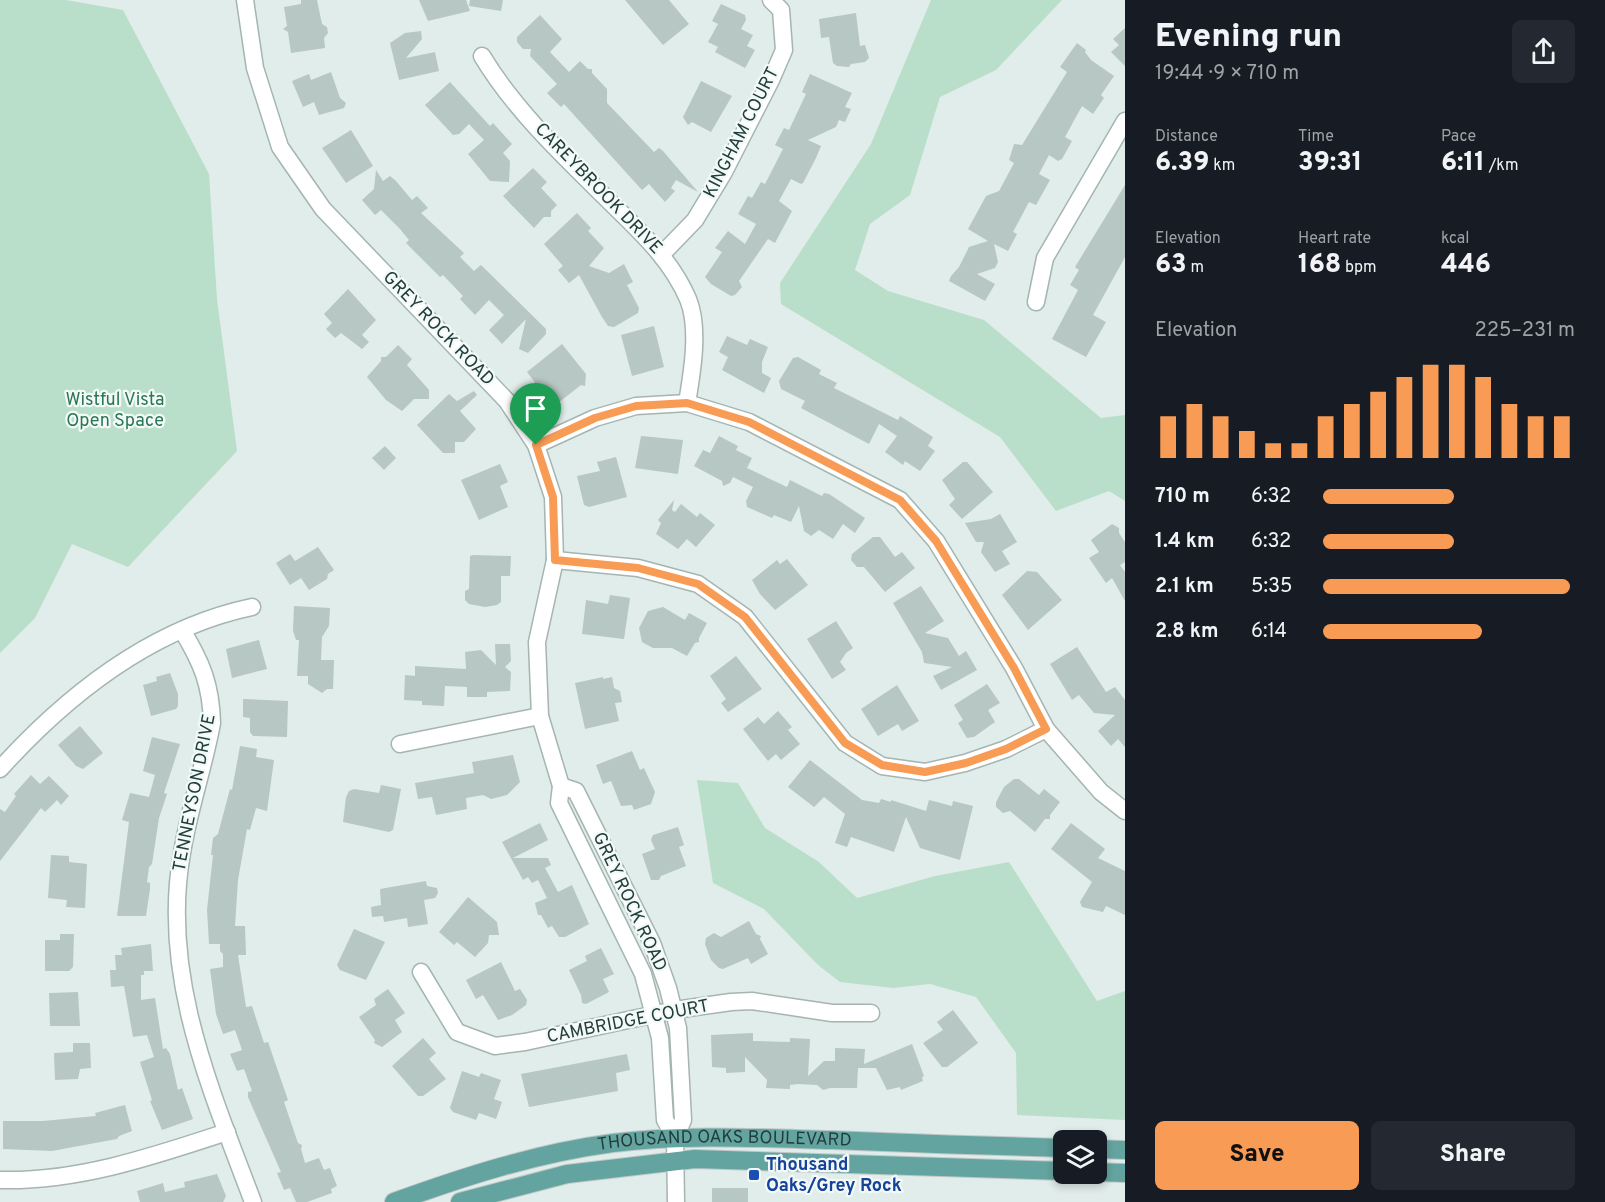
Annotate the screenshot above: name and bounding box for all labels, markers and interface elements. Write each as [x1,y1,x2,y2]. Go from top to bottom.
text: Evening run [1155,17,1342,59]
button: share [1512,20,1575,83]
text: 19:44 · 9 × 710 m [1155,61,1299,87]
street label: KINGHAM COURT [699,64,785,202]
street label: CAREYBROOK DRIVE [529,118,667,260]
text: Distance [1155,127,1218,147]
text: Time [1298,127,1334,147]
text: Pace [1441,127,1476,147]
text: 6.39 [1155,147,1209,180]
text: 39:31 [1298,147,1362,180]
text: 6:11 [1441,147,1485,180]
text: km [1209,156,1235,176]
text: /km [1485,156,1518,176]
text: Elevation [1155,229,1221,249]
text: Heart rate [1298,229,1371,249]
text: kcal [1441,229,1469,249]
text: 63 [1155,249,1187,282]
text: 168 [1298,249,1341,282]
text: 446 [1441,249,1491,282]
text: m [1187,258,1204,278]
text: bpm [1341,258,1376,278]
street label: GREY ROCK ROAD [377,267,499,391]
text: Elevation [1155,318,1237,344]
text: 225–231 m [1475,318,1575,344]
pin [510,383,561,445]
park label: Wistful Vista Open Space [65,389,165,433]
icon: arrive [519,392,552,425]
text: 710 m [1155,484,1210,510]
text: 6:32 [1251,484,1291,510]
text: 1.4 km [1155,529,1215,555]
text: 6:32 [1251,529,1291,555]
text: 2.1 km [1155,574,1214,600]
text: 5:35 [1251,574,1292,600]
text: 2.8 km [1155,619,1218,645]
text: 6:14 [1251,619,1287,645]
street label: TENNEYSON DRIVE [168,712,222,874]
street label: GREY ROCK ROAD [587,829,671,975]
street label: CAMBRIDGE COURT [545,995,711,1049]
button: Save [1155,1121,1359,1190]
button: Share [1371,1121,1575,1190]
street label: THOUSAND OAKS BOULEVARD [596,1126,852,1157]
map controls [1053,1130,1107,1184]
button: layers [1053,1130,1107,1184]
place label: Thousand Oaks/Grey Rock [766,1154,902,1198]
marker: Thousand Oaks/Grey Rock [747,1168,761,1182]

